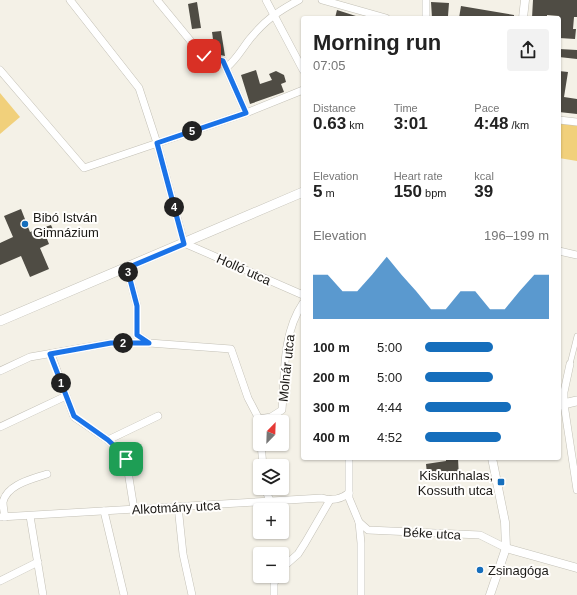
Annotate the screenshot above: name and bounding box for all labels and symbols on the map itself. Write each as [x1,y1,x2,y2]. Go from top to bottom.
pin [187,39,221,73]
pin: 5 [182,121,202,141]
pin: 4 [164,197,184,217]
place label: Bibó István Gimnázium [33,210,99,240]
marker: Bibó István Gimnázium [20,219,30,229]
street label: Holló utca [214,251,274,288]
pin: 3 [118,262,138,282]
pin: 2 [113,333,133,353]
street label: Molnár utca [275,333,298,403]
pin: 1 [51,373,71,393]
north arrow [253,415,289,451]
pin [109,442,143,476]
place label: Kiskunhalas, Kossuth utca [418,468,494,498]
marker: Kiskunhalas, Kossuth utca [496,477,506,487]
street label: Alkotmány utca [131,498,222,517]
street label: Béke utca [403,524,462,543]
place label: Zsinagóga [488,563,549,578]
marker: Zsinagóga [475,565,485,575]

